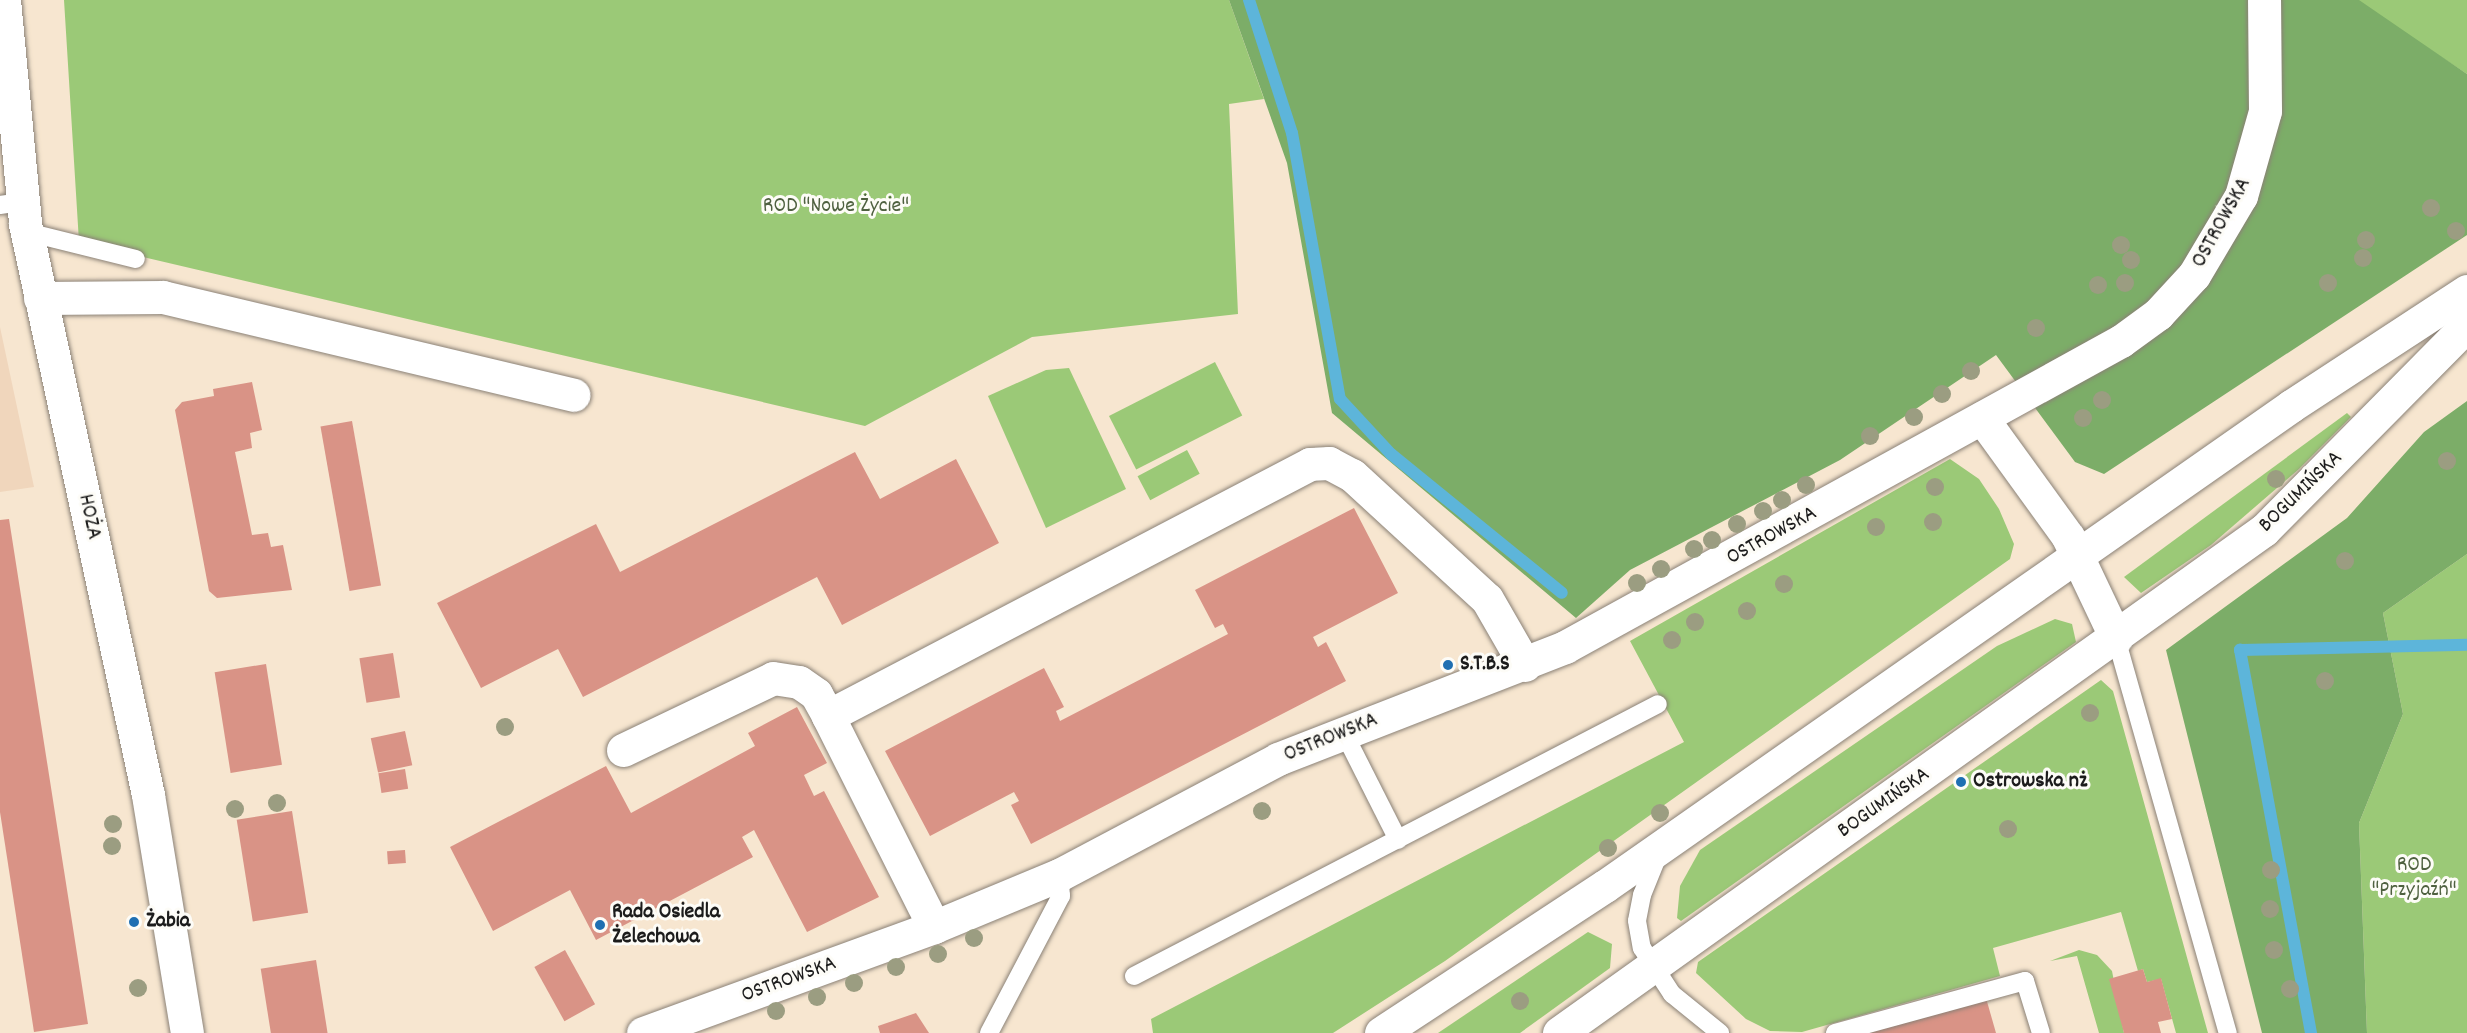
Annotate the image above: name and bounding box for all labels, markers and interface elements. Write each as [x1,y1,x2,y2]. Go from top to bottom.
street label: OSTROWSKA [2186,173,2258,273]
park label: ROD "Nowe Życie" [763,194,909,220]
street label: BOGUMIŃSKA [2254,445,2348,539]
street label: HOŻA [71,492,107,542]
street label: OSTROWSKA [1722,500,1822,572]
place label: S.T.B.S [1460,652,1510,678]
marker: S.T.B.S [1441,658,1455,672]
street label: OSTROWSKA [1280,707,1382,769]
street label: BOGUMIŃSKA [1833,762,1935,844]
place label: Ostrowska nż [1973,769,2087,795]
marker: Ostrowska nż [1954,775,1968,789]
park label: ROD "Przyjaźń" [2372,852,2456,903]
place label: Rada Osiedla Żelechowa [612,899,720,950]
place label: Żabia [146,909,190,935]
marker: Żabia [127,915,141,929]
marker: Rada Osiedla Żelechowa [593,918,607,932]
street label: OSTROWSKA [738,951,840,1009]

